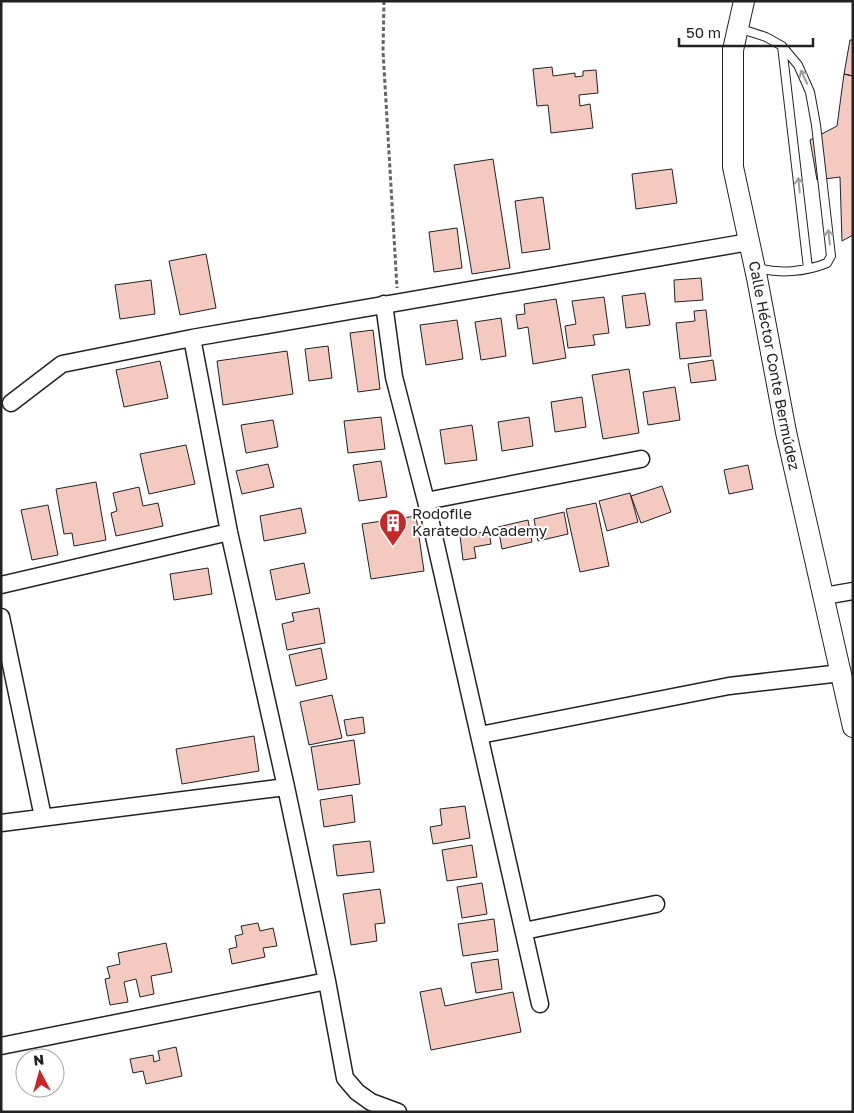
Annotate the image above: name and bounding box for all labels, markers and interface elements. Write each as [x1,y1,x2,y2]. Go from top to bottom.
scale bar [679,15,813,47]
text: 50 m [686,23,721,41]
one-way arrow [799,70,808,85]
one-way arrow [794,177,804,193]
one-way arrow [824,229,834,245]
street label: Calle Héctor Conte Bermúdez [746,259,804,472]
place label: Rodofile Karatedo Academy [412,504,548,539]
building icon: Rodofile Karatedo Academy [378,508,408,547]
north arrow [15,1048,65,1098]
text: N [32,1051,45,1069]

